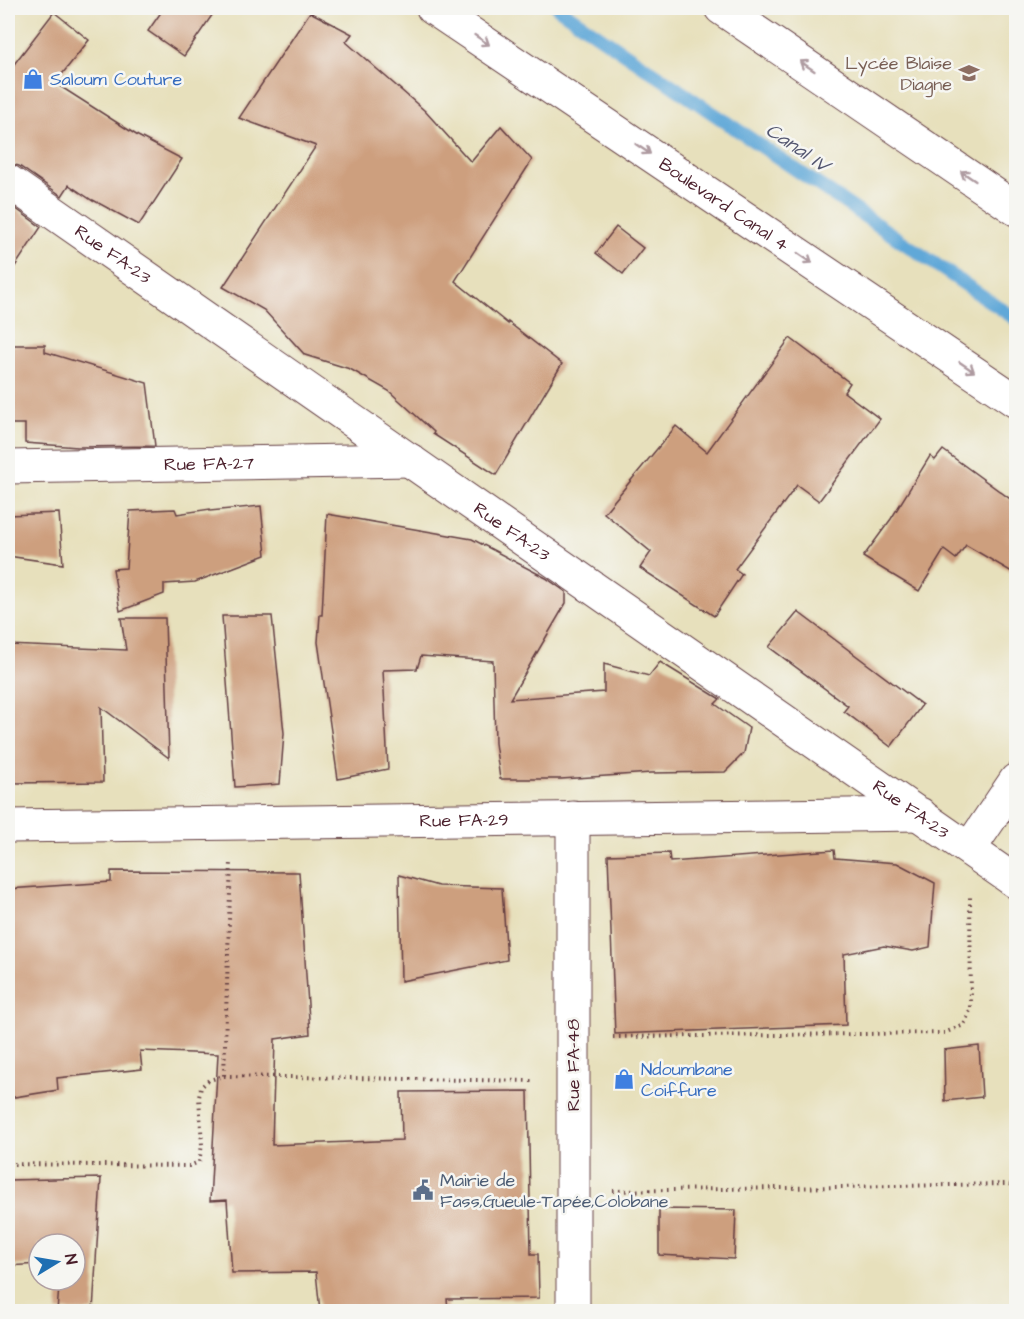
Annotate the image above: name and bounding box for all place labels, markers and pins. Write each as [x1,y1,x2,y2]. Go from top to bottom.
place label: Lycée Blaise Diagne [845,51,952,98]
school or university icon: Lycée Blaise Diagne [957,61,981,85]
shop icon: Saloum Couture [21,67,45,91]
place label: Saloum Couture [50,67,182,92]
place label: Ndoumbane Coiffure [641,1057,733,1103]
shop icon: Ndoumbane Coiffure [612,1067,636,1091]
place label: Mairie de Fass,Gueule-Tapée,Colobane [440,1168,669,1214]
public building icon: Mairie de Fass,Gueule-Tapée,Colobane [411,1178,435,1202]

